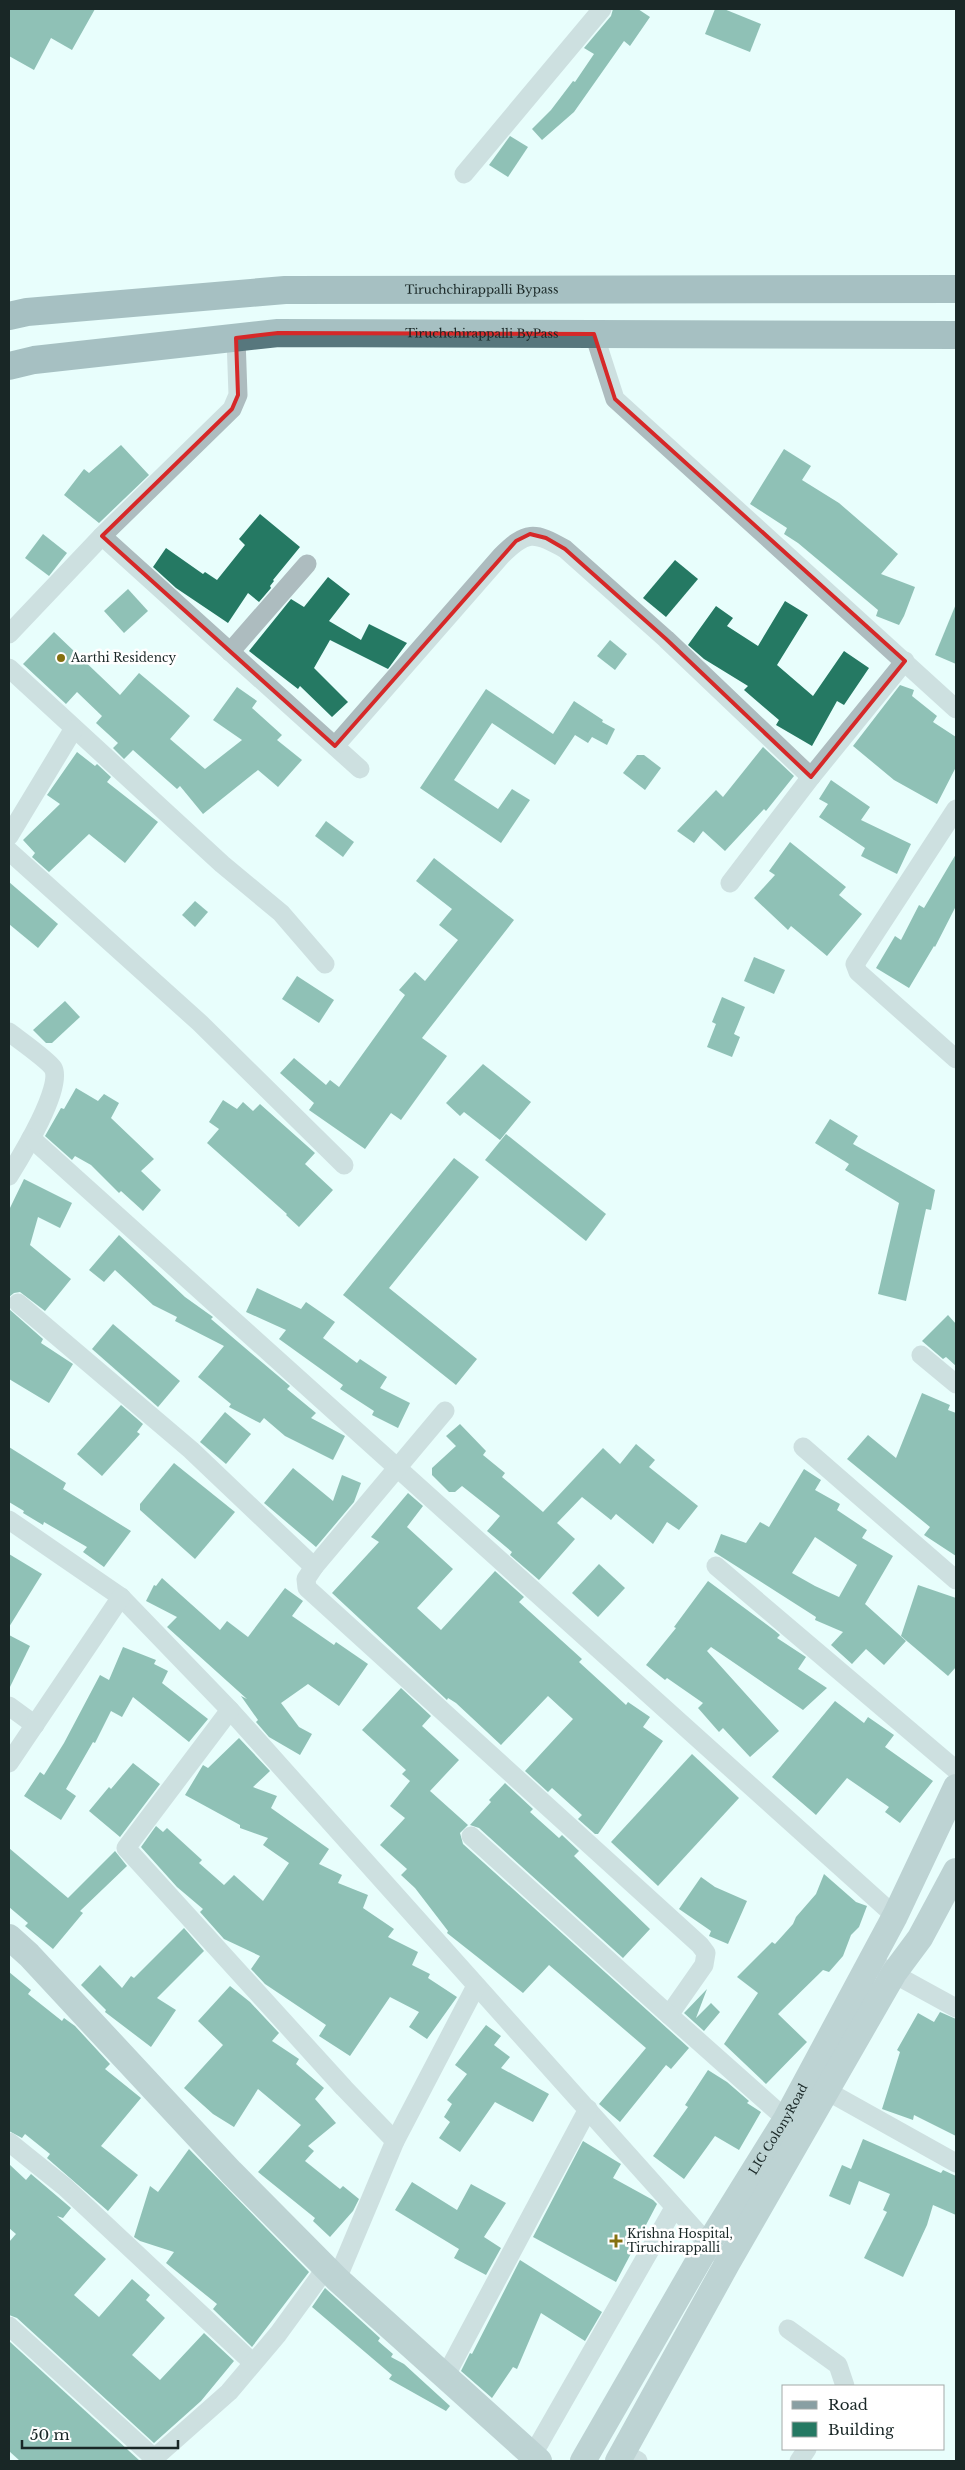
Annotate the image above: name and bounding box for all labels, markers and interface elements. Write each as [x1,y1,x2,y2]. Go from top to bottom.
street label: Tiruchchirappalli Bypass [405,282,558,297]
street label: Tiruchchirappalli ByPass [405,325,558,341]
place label: Aarthi Residency [70,650,176,665]
marker: Aarthi Residency [55,652,67,664]
street label: LIC ColonyRoad [745,2081,811,2177]
place label: Krishna Hospital, Tiruchirappalli [627,2226,733,2255]
marker: Krishna Hospital, Tiruchirappalli [609,2234,623,2248]
legend [782,2385,945,2450]
text: Road [828,2395,868,2414]
scale bar [22,2418,179,2450]
text: Building [828,2420,895,2439]
text: 50 m [30,2425,70,2444]

